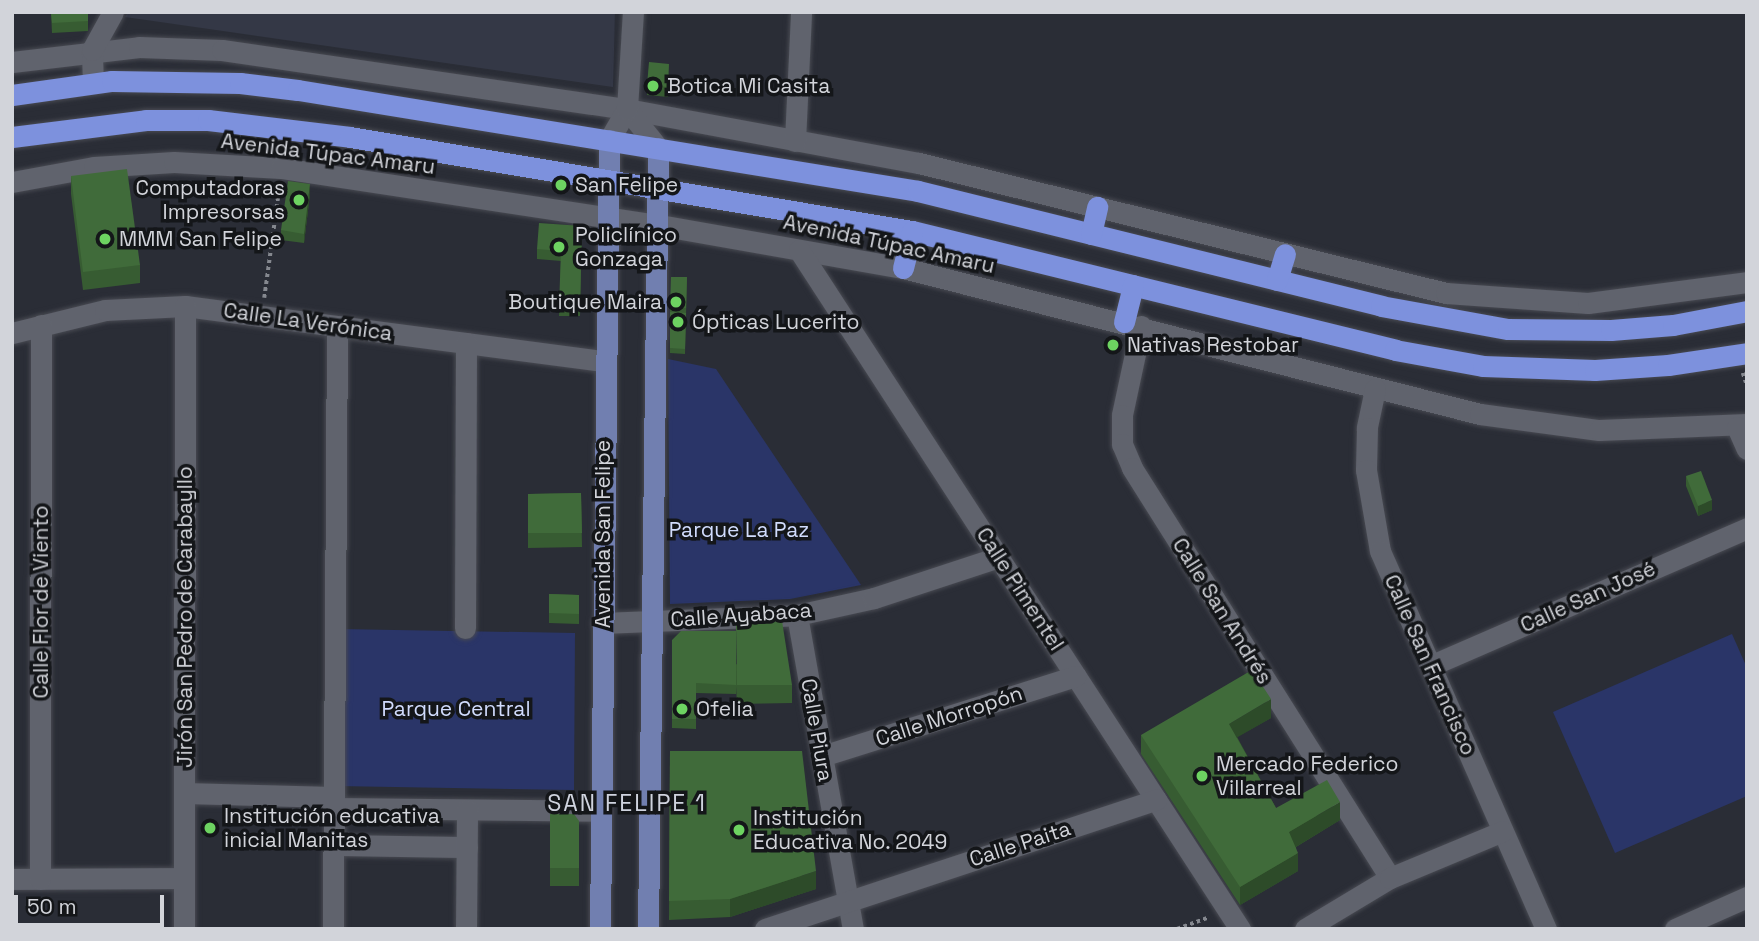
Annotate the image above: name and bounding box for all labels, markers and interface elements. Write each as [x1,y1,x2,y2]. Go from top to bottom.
place label: Botica Mi Casita [667,73,830,99]
marker: Botica Mi Casita [645,78,661,94]
street label: Avenida Túpac Amaru [219,128,437,180]
place label: San Felipe [575,172,678,198]
place label: Computadoras Impresorsas [136,175,285,225]
marker: San Felipe [553,177,569,193]
marker: Computadoras Impresorsas [291,192,307,208]
street label: Avenida Túpac Amaru [781,209,997,279]
place label: Policlínico Gonzaga [575,222,677,272]
place label: MMM San Felipe [119,226,282,252]
marker: MMM San Felipe [97,231,113,247]
marker: Policlínico Gonzaga [549,237,569,257]
place label: Boutique Maira [508,289,662,315]
marker: Boutique Maira [668,294,684,310]
street label: Calle La Verónica [222,298,394,346]
place label: Ópticas Lucerito [692,309,860,335]
marker: Ópticas Lucerito [670,314,686,330]
place label: Nativas Restobar [1127,332,1299,358]
marker: Nativas Restobar [1105,337,1121,353]
street label: Avenida San Felipe [590,440,616,628]
street label: Jirón San Pedro de Carabayllo [172,466,198,768]
street label: Calle Flor de Viento [28,505,54,699]
park label: Parque La Paz [669,517,809,543]
street label: Calle Pimentel [971,523,1069,655]
street label: Calle San Andrés [1167,533,1277,689]
street label: Calle San José [1517,556,1659,638]
street label: Calle San Francisco [1379,571,1481,759]
street label: Calle Ayabaca [669,597,813,633]
street label: Calle Piura [796,677,838,783]
street label: Calle Morropón [873,680,1025,752]
park label: Parque Central [381,696,531,722]
place label: Ofelia [696,696,754,722]
marker: Ofelia [674,701,690,717]
place label: Mercado Federico Villarreal [1216,751,1399,801]
marker: Mercado Federico Villarreal [1194,768,1210,784]
district label: SAN FELIPE 1 [549,789,705,817]
place label: Institución educativa inicial Manitas [224,803,440,853]
place label: Institución Educativa No. 2049 [753,805,948,855]
street label: Calle Paita [966,816,1074,872]
marker: Institución educativa inicial Manitas [202,820,218,836]
marker: Institución Educativa No. 2049 [731,822,747,838]
scale bar [18,881,168,925]
text: 50 m [27,893,77,920]

